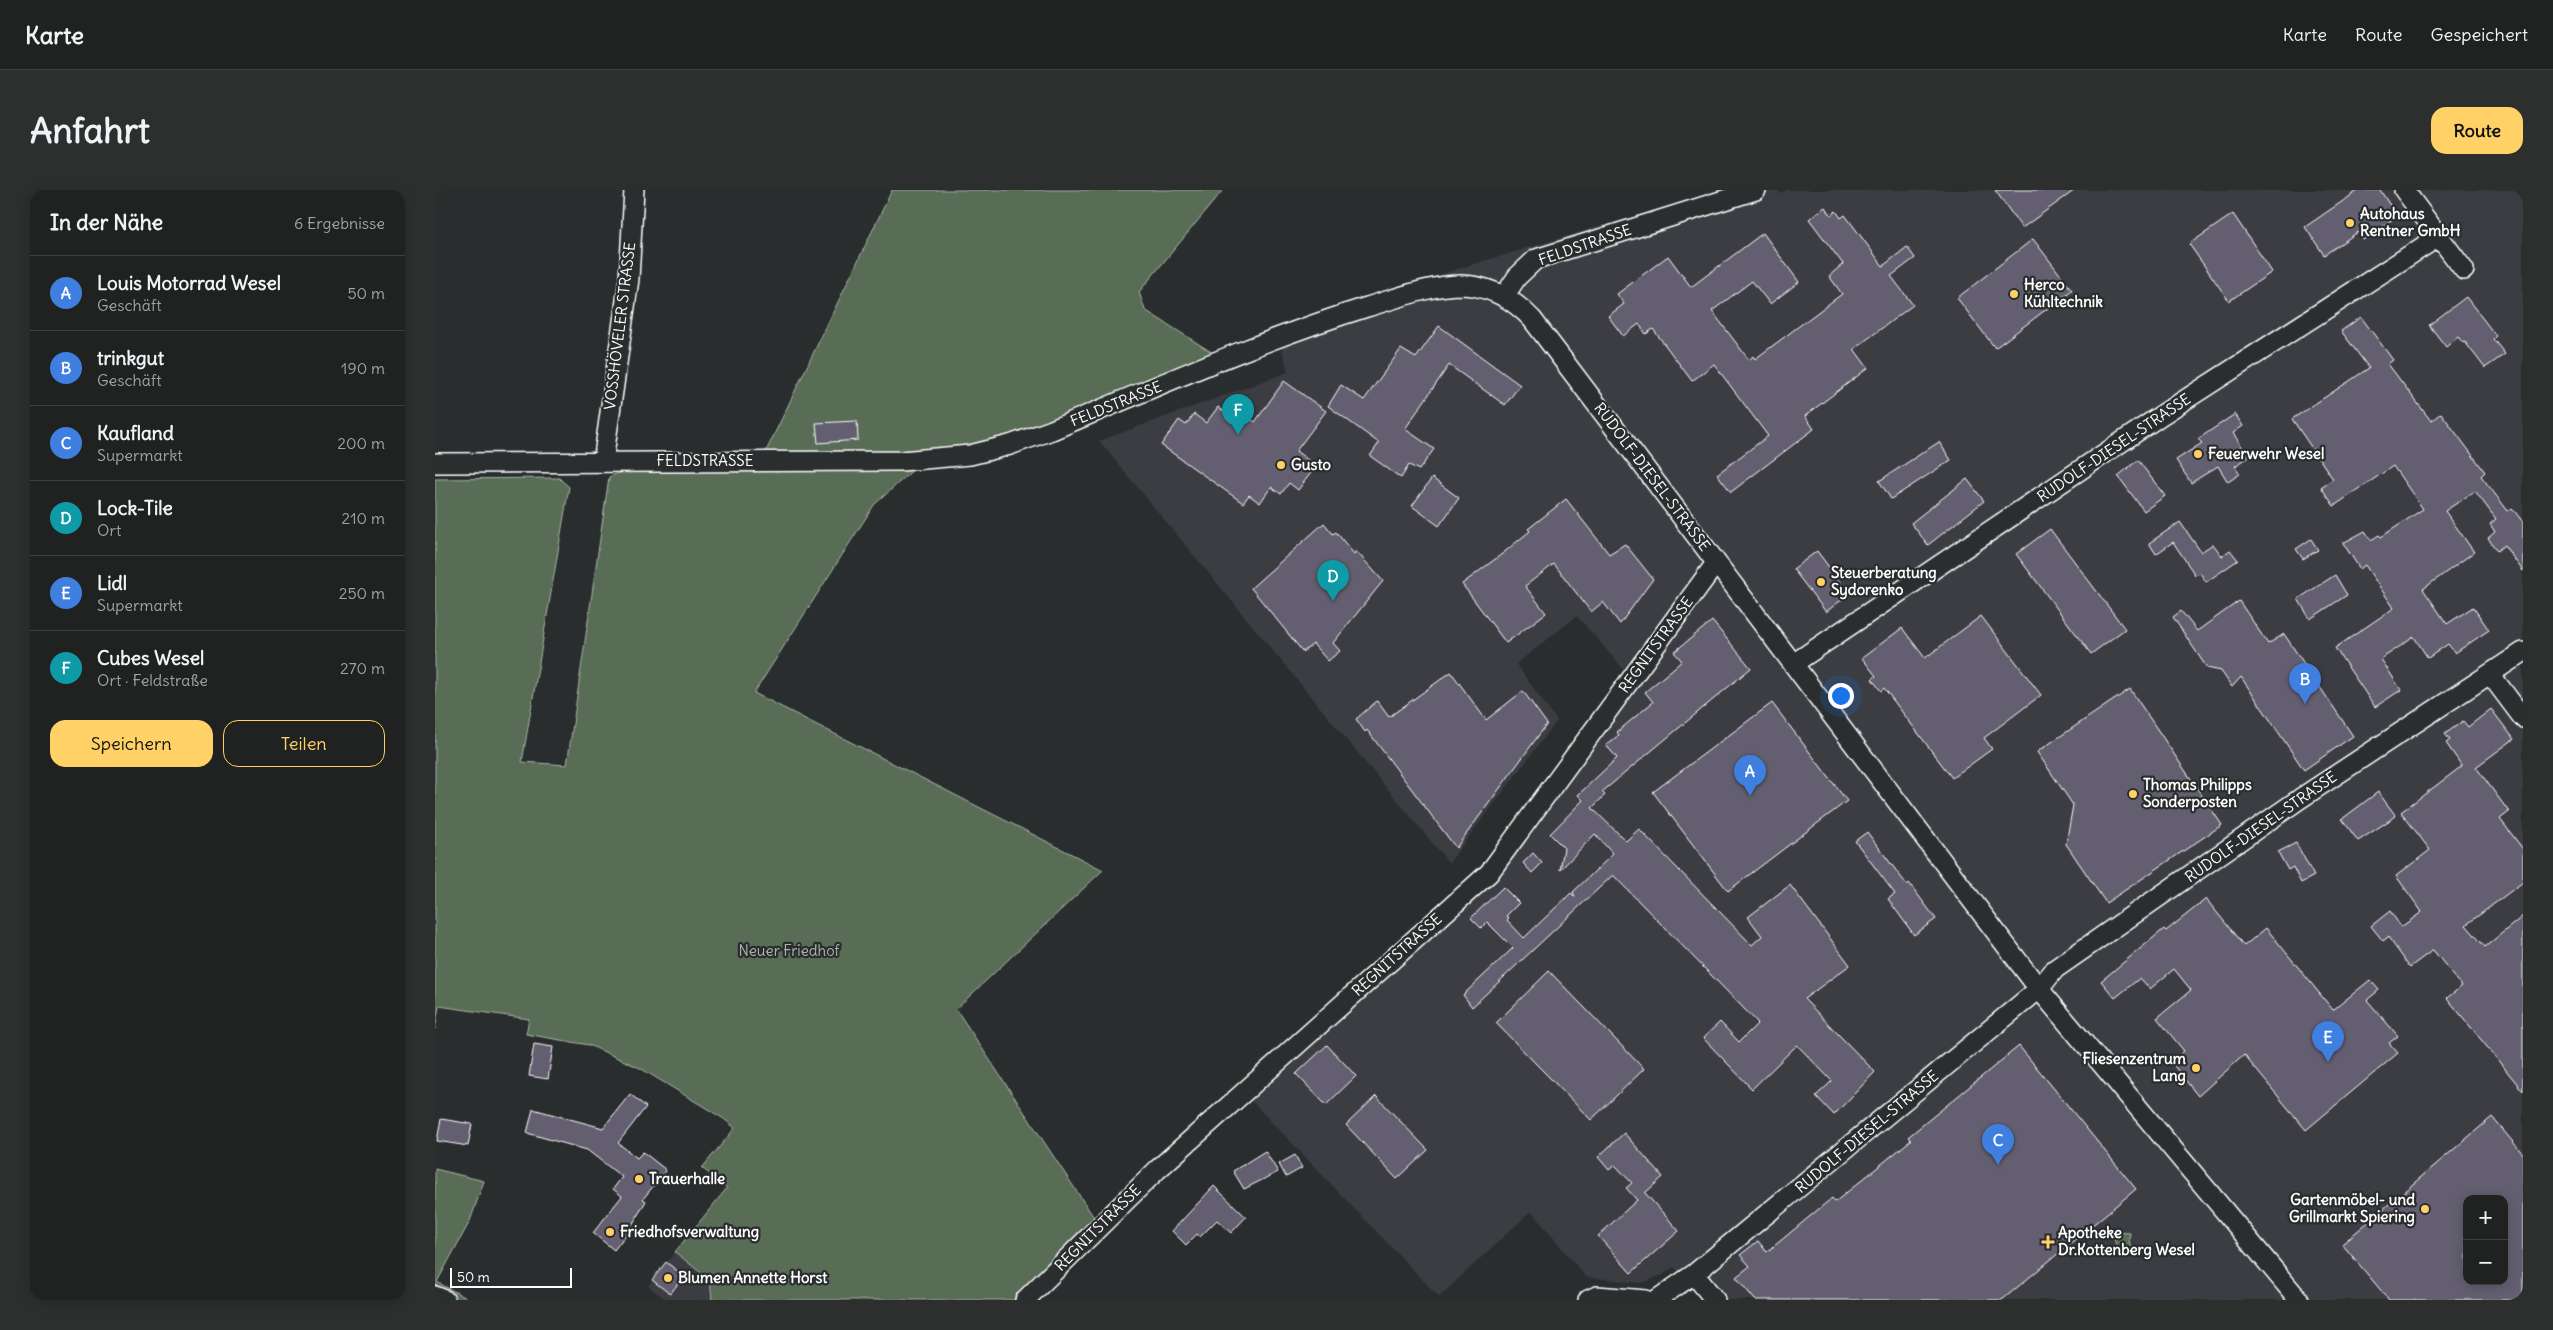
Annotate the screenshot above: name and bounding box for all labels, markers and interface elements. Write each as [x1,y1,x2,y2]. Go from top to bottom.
text: Karte [25,20,84,50]
text: Karte [2283,23,2327,46]
text: Route [2355,23,2402,46]
text: Gespeichert [2430,23,2528,46]
button: Route [2431,107,2523,154]
text: Anfahrt [30,108,150,152]
place label: Autohaus Rentner GmbH [2360,204,2461,240]
text: In der Nähe [50,209,163,236]
text: 6 Ergebnisse [294,213,385,233]
marker: Autohaus Rentner GmbH [2344,217,2356,229]
street label: FELDSTRASSE [1536,220,1634,269]
street label: VOSSHÖVELER STRASSE [600,241,639,411]
text: Louis Motorrad Wesel [97,271,281,295]
place label: Herco Kühltechnik [2024,275,2103,311]
text: A [61,283,71,303]
text: 50 m [347,283,385,303]
marker: Herco Kühltechnik [2008,288,2020,300]
text: Geschäft [97,295,162,315]
text: trinkgut [97,346,164,370]
text: B [61,358,71,378]
text: 190 m [341,358,385,378]
text: Geschäft [97,370,162,390]
street label: FELDSTRASSE [1067,377,1164,431]
street label: RUDOLF-DIESEL-STRASSE [2033,389,2194,506]
pin: F [1222,394,1254,435]
street label: RUDOLF-DIESEL-STRASSE [1590,399,1715,555]
text: Kaufland [97,421,174,445]
text: C [61,433,71,453]
text: 200 m [337,433,385,453]
place label: Feuerwehr Wesel [2208,444,2324,463]
text: Supermarkt [97,445,183,465]
marker: Feuerwehr Wesel [2192,448,2204,460]
street label: FELDSTRASSE [657,451,754,470]
place label: Gusto [1291,455,1331,474]
marker: Gusto [1275,459,1287,471]
text: Lock-Tile [97,496,173,520]
text: D [60,508,72,528]
text: 210 m [342,508,385,528]
text: Ort [97,520,121,540]
pin: D [1317,560,1349,601]
place label: Steuerberatung Sydorenko [1831,563,1937,600]
text: Lidl [97,571,127,595]
marker: Steuerberatung Sydorenko [1815,576,1827,588]
text: E [61,583,71,603]
text: 250 m [339,583,385,603]
street label: REGNITSTRASSE [1614,593,1697,697]
text: Supermarkt [97,595,183,615]
text: Cubes Wesel [97,646,204,670]
text: F [61,658,71,678]
text: 270 m [340,658,385,678]
pin: B [2289,663,2321,704]
text: Ort · Feldstraße [97,670,208,690]
your location [1828,683,1854,709]
button: Speichern [50,720,213,767]
button: Teilen [223,720,385,767]
pin: A [1734,755,1766,796]
street label: RUDOLF-DIESEL-STRASSE [2181,767,2341,886]
place label: Thomas Philipps Sonderposten [2143,775,2252,812]
marker: Thomas Philipps Sonderposten [2127,788,2139,800]
street label: REGNITSTRASSE [1348,909,1446,1000]
park label: Neuer Friedhof [739,941,841,960]
pin: E [2312,1021,2344,1062]
place label: Fliesenzentrum Lang [2082,1049,2186,1086]
marker: Fliesenzentrum Lang [2190,1062,2202,1074]
street label: RUDOLF-DIESEL-STRASSE [1791,1066,1942,1197]
pin: C [1982,1124,2014,1165]
place label: Trauerhalle [649,1169,725,1188]
marker: Trauerhalle [633,1173,645,1185]
street label: REGNITSTRASSE [1050,1180,1145,1275]
place label: Gartenmöbel- und Grillmarkt Spiering [2289,1190,2415,1227]
map controls [2463,1195,2508,1285]
button: + [2463,1195,2508,1240]
marker: Gartenmöbel- und Grillmarkt Spiering [2419,1203,2431,1215]
place label: Friedhofsverwaltung [620,1222,759,1242]
place label: Apotheke Dr.Kottenberg Wesel [2058,1223,2195,1260]
marker: Friedhofsverwaltung [604,1226,616,1238]
marker: Apotheke Dr.Kottenberg Wesel [2042,1236,2054,1248]
button: − [2463,1240,2508,1285]
scale bar [450,1265,573,1288]
text: 50 m [457,1268,490,1286]
place label: Blumen Annette Horst [678,1268,828,1287]
marker: Blumen Annette Horst [662,1272,674,1284]

